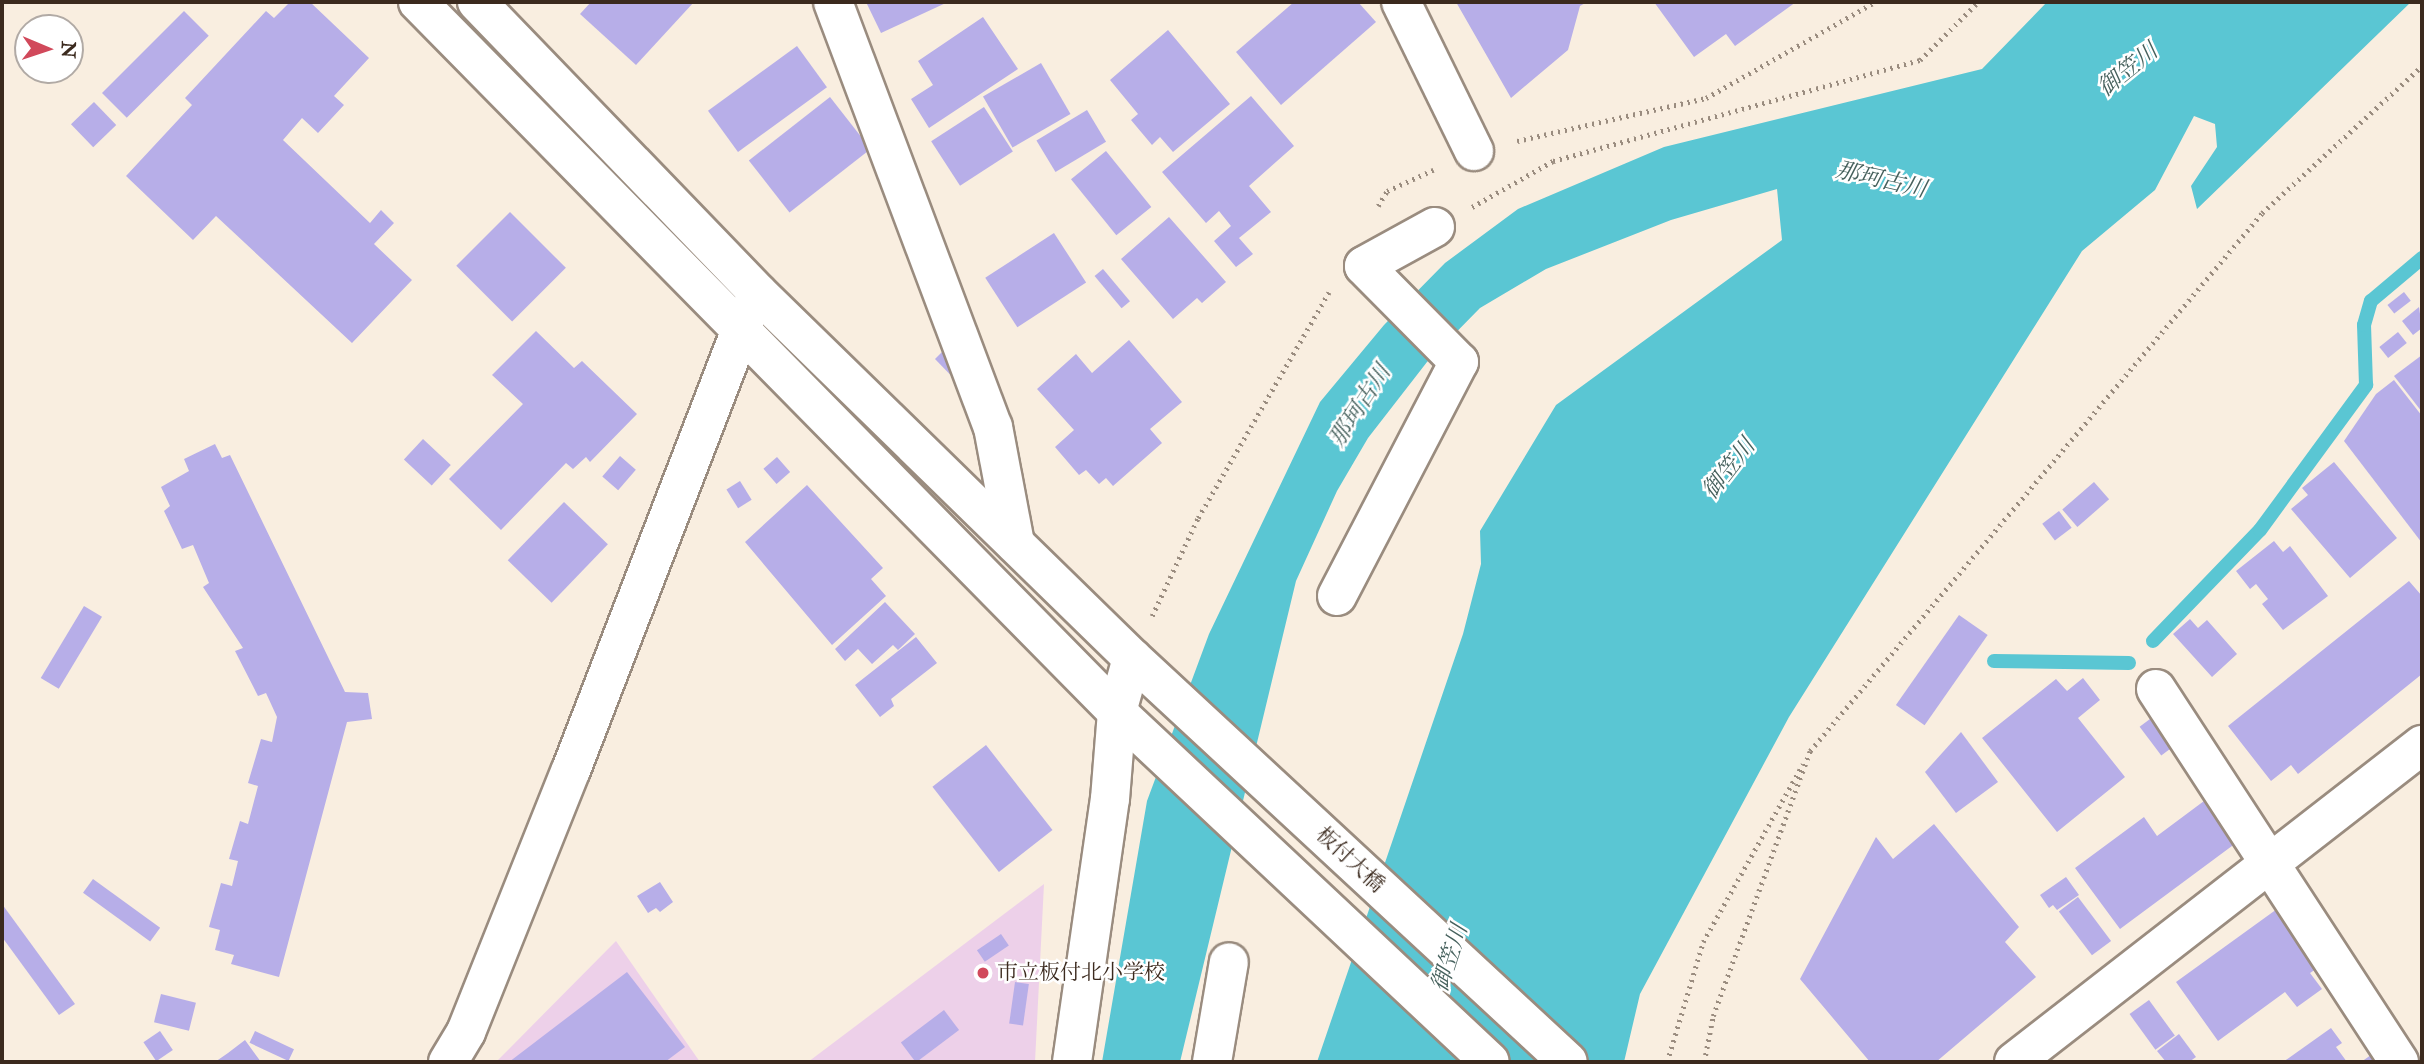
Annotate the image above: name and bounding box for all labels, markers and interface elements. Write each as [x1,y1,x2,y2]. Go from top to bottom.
north arrow [14,14,84,84]
water label: 御笠川 [2093,38,2163,102]
text: N [56,41,80,59]
water label: 那珂古川 [1833,156,1929,204]
water label: 那珂古川 [1323,360,1397,452]
water label: 御笠川 [1697,433,1761,505]
street label: 板付大橋 [1311,822,1389,898]
water label: 御笠川 [1426,921,1474,995]
place label: 市立板付北小学校 [997,960,1165,986]
marker: 市立板付北小学校 [975,965,991,981]

